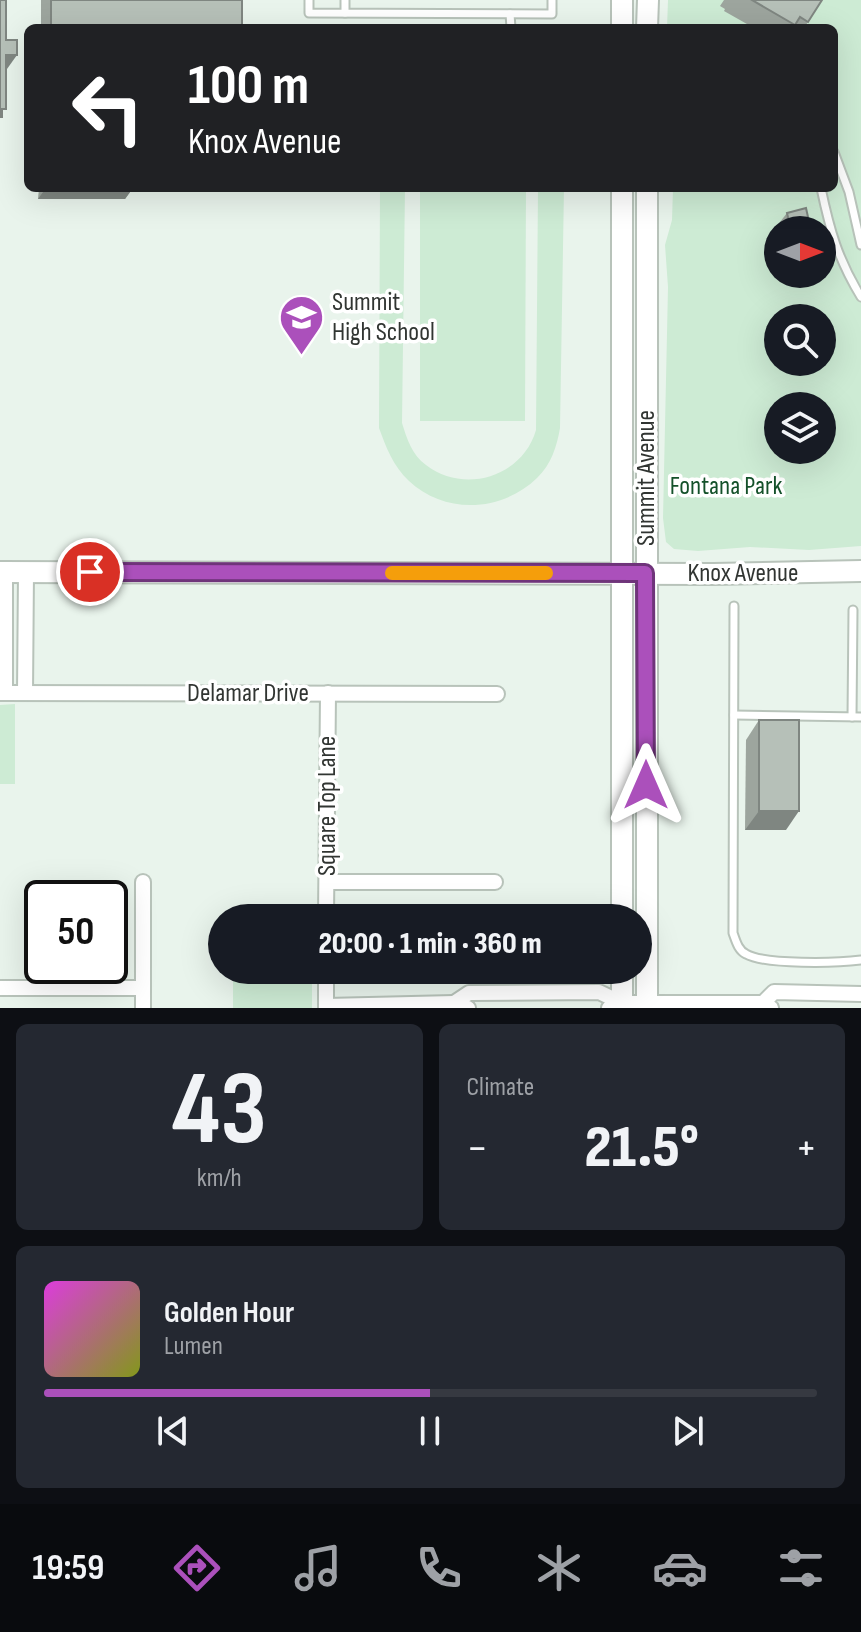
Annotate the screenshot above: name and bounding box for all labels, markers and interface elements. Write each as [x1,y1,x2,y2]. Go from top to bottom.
text: 100 m [188,53,309,120]
icon: left [56,56,160,160]
text: Knox Avenue [188,121,341,164]
north arrow [764,216,836,288]
map controls [764,216,836,464]
place label: Summit High School [332,287,435,348]
school or university icon: Summit High School [277,293,325,356]
button: search [764,304,836,376]
button: layers [764,392,836,464]
street label: Summit Avenue [631,410,662,546]
park label: Fontana Park [670,471,782,502]
pin [56,538,124,606]
icon: arrive [68,550,112,594]
street label: Knox Avenue [688,558,798,589]
street label: Delamar Drive [187,678,309,709]
street label: Square Top Lane [312,736,343,876]
position arrow [604,743,688,827]
speed limit sign: 50 [24,880,128,984]
text: 20:00 · 1 min · 360 m [318,926,542,962]
text: 43 [172,1048,267,1173]
text: Climate [467,1072,534,1103]
text: 21.5° [585,1112,699,1184]
text: − [467,1122,488,1175]
text: + [795,1122,817,1175]
text: km/h [197,1163,242,1194]
text: Golden Hour [164,1295,294,1331]
text: Lumen [164,1331,223,1362]
icon: previous [151,1409,195,1453]
icon: pause [408,1409,452,1453]
icon: next [666,1409,710,1453]
icon: directions [169,1540,225,1596]
icon: music [290,1540,346,1596]
icon: phone [411,1540,467,1596]
icon: climate [531,1540,587,1596]
icon: car [652,1540,708,1596]
icon: filters [773,1540,829,1596]
text: 19:59 [32,1547,104,1590]

